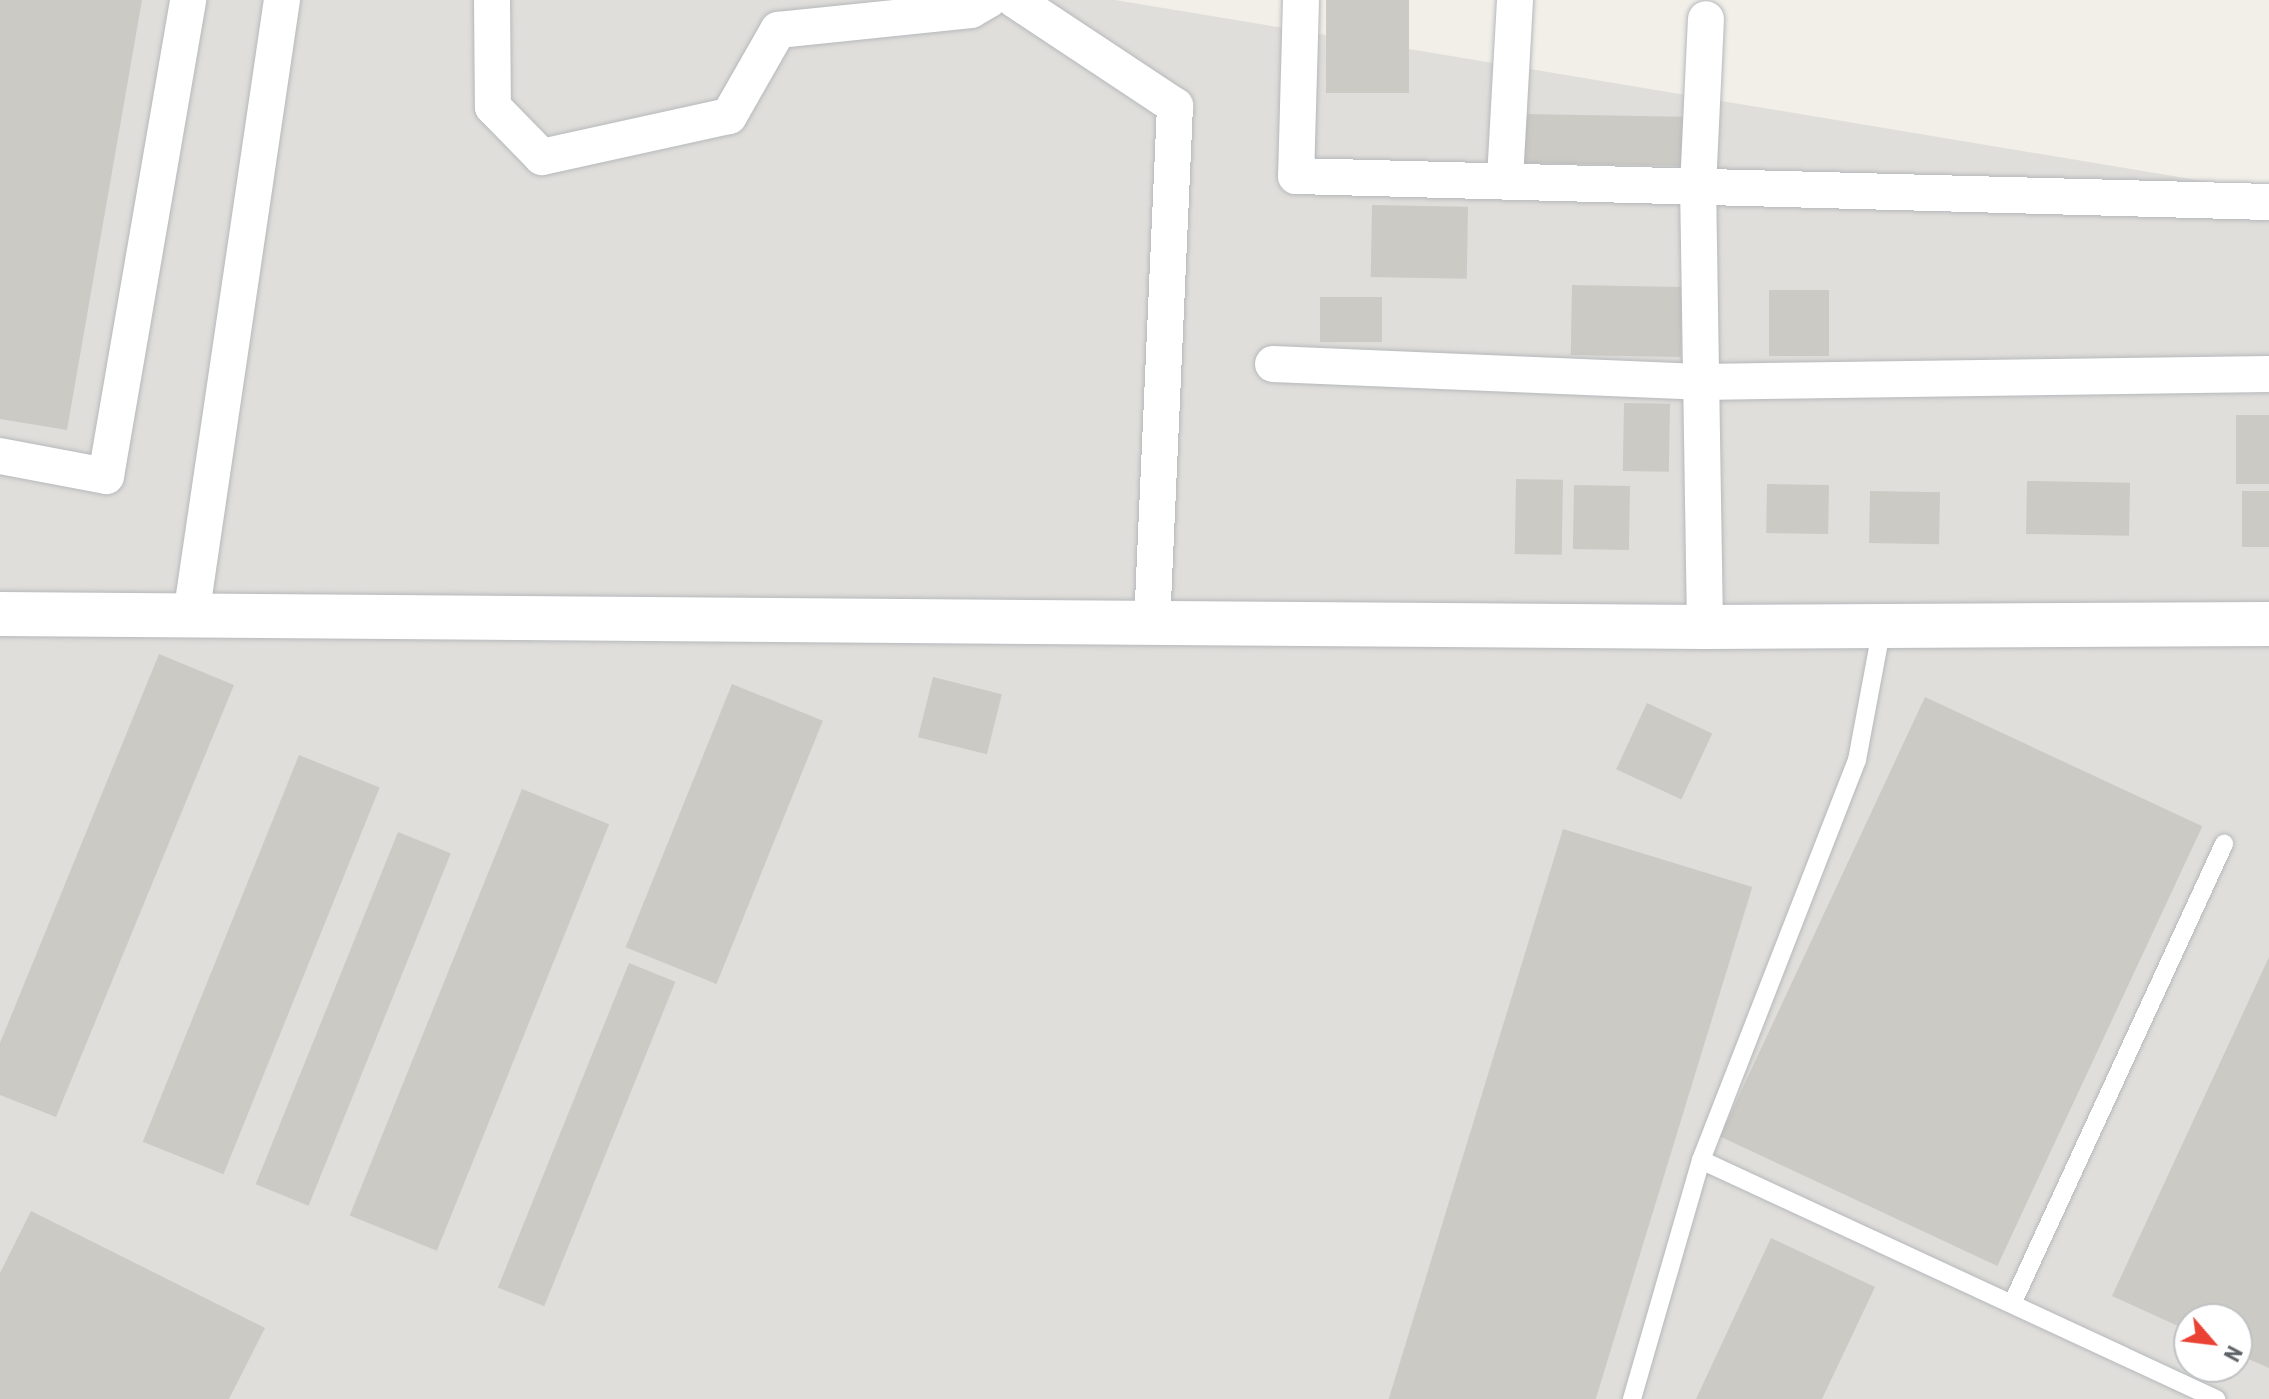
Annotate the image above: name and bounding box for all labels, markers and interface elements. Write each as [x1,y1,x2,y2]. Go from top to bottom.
north arrow [2173,1303,2253,1383]
text: N [2219,1342,2247,1365]

